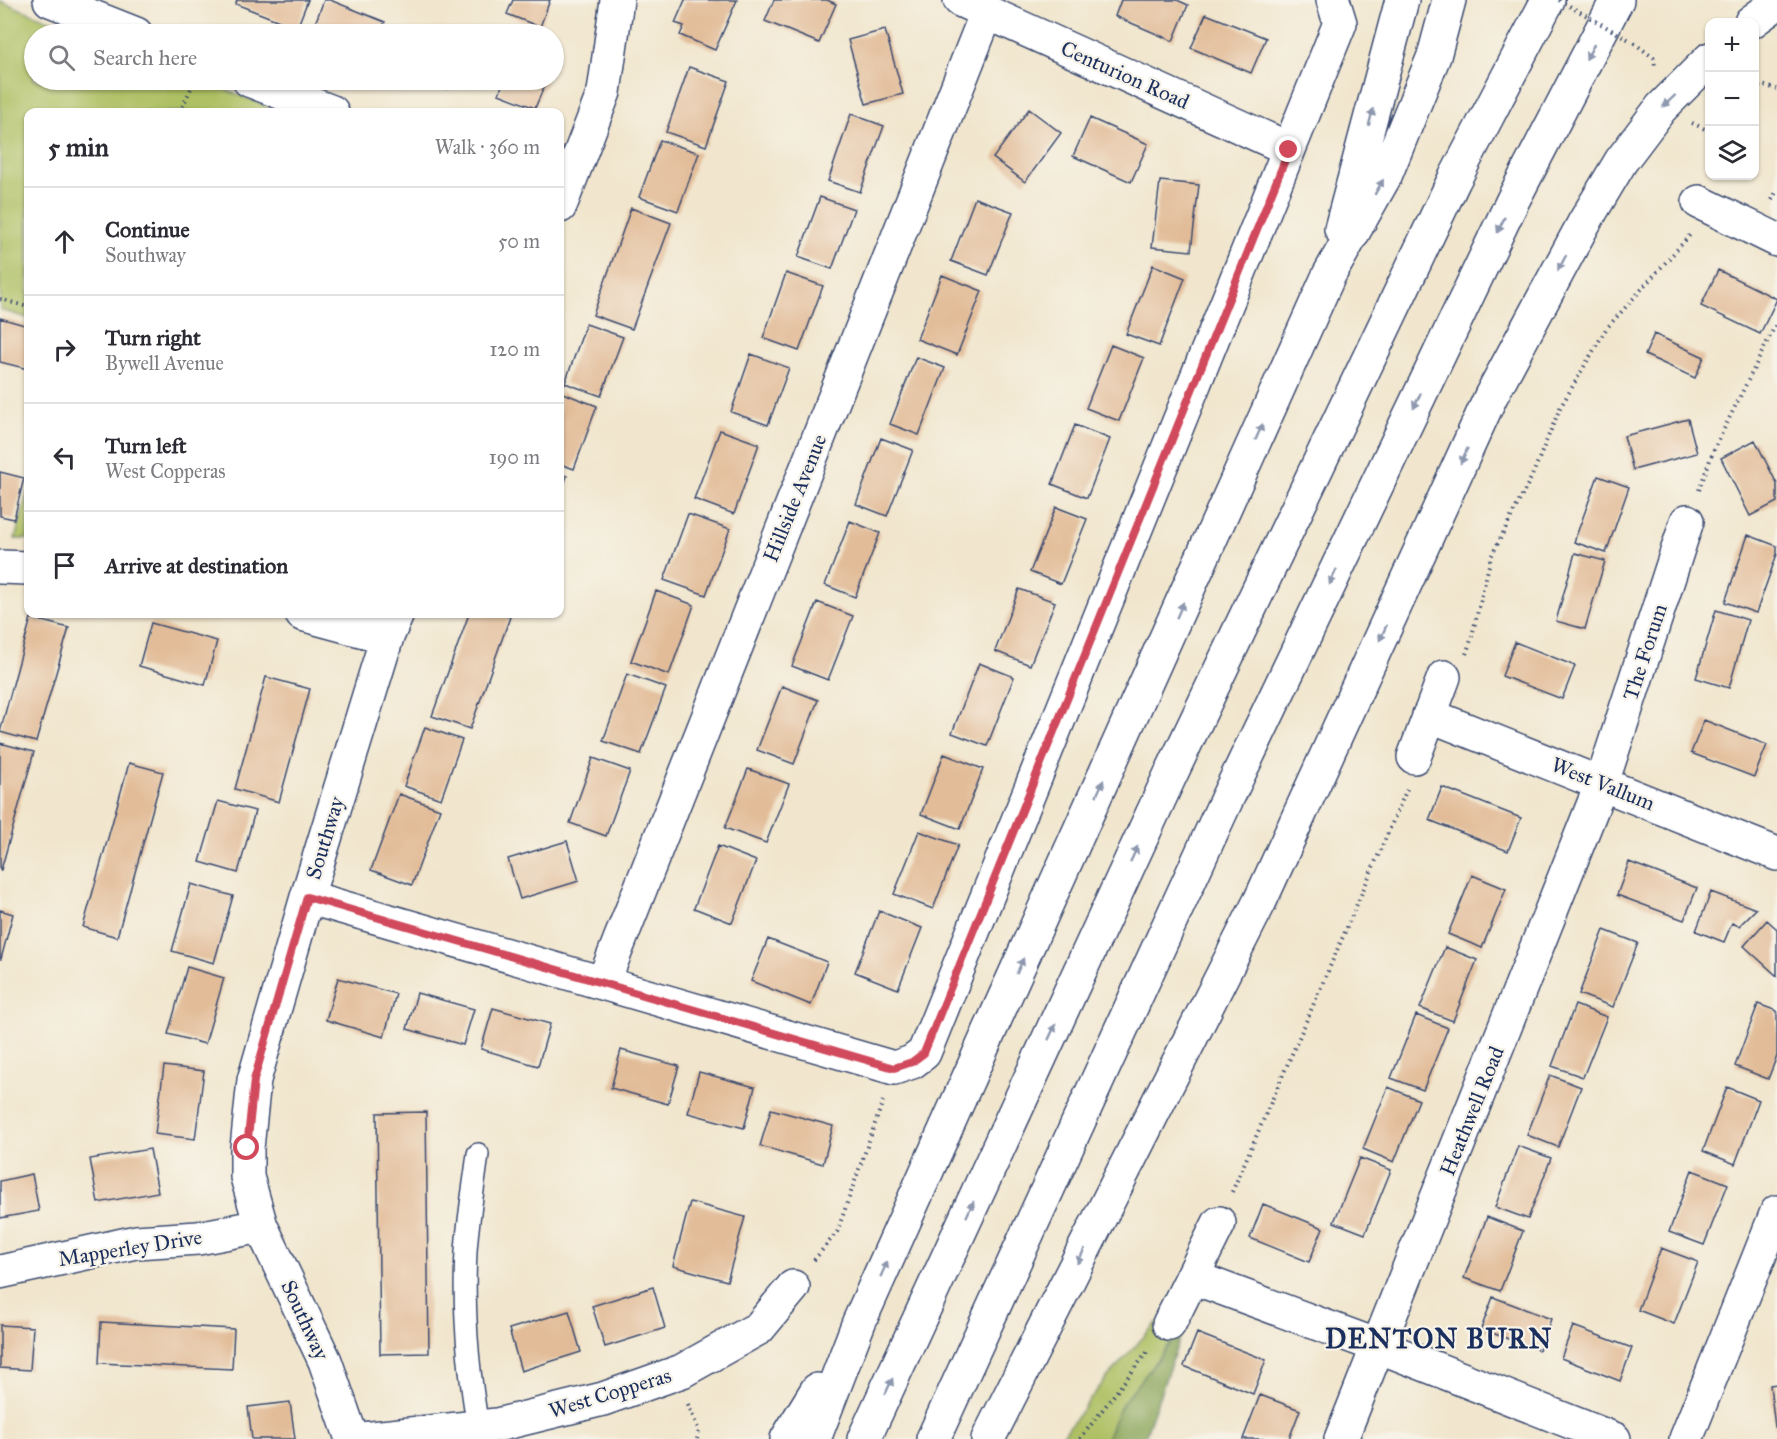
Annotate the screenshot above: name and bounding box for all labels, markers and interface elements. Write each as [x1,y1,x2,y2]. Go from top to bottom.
map controls [1705,18,1759,180]
button: + [1705,18,1759,72]
search box [24,24,564,90]
street label: Centurion Road [1057,35,1194,115]
icon: search [45,41,78,74]
text: Search here [93,44,197,71]
one-way arrow [1585,44,1595,61]
button: − [1705,72,1759,126]
one-way arrow [1661,94,1676,108]
one-way arrow [1367,107,1377,126]
button: layers [1705,126,1759,180]
text: 5 min [48,131,109,163]
text: Walk · 360 m [435,135,540,159]
route end [1275,136,1301,162]
one-way arrow [1374,178,1384,195]
text: Continue [105,216,190,243]
one-way arrow [1496,217,1505,234]
icon: ahead [48,225,81,258]
text: 50 m [498,229,540,253]
text: Southway [105,243,186,267]
one-way arrow [1557,255,1567,272]
text: Turn right [105,324,201,351]
icon: right [48,333,81,366]
text: 120 m [489,337,540,361]
text: Bywell Avenue [105,351,224,375]
one-way arrow [1412,393,1421,410]
one-way arrow [1254,422,1264,440]
street label: Hillside Avenue [758,430,833,566]
text: Turn left [105,432,187,459]
icon: left [48,441,81,474]
text: 190 m [489,445,540,469]
one-way arrow [1459,447,1468,464]
text: West Copperas [105,459,226,483]
icon: arrive [48,549,81,582]
text: Arrive at destination [105,552,288,579]
one-way arrow [1328,569,1337,586]
street label: The Forum [1617,600,1673,704]
one-way arrow [1175,601,1184,618]
one-way arrow [1378,624,1387,641]
street label: West Vallum [1547,751,1659,817]
one-way arrow [1095,778,1105,796]
street label: Southway [300,792,350,882]
one-way arrow [1129,846,1138,863]
one-way arrow [1016,957,1025,974]
one-way arrow [1047,1022,1057,1040]
street label: Heathwell Road [1434,1042,1510,1180]
route start [233,1134,259,1160]
one-way arrow [966,1200,975,1217]
street label: Mapperley Drive [56,1224,204,1272]
one-way arrow [1077,1247,1086,1264]
one-way arrow [879,1260,888,1277]
street label: Southway [275,1276,335,1365]
district label: DENTON BURN [1325,1322,1553,1355]
street label: West Copperas [546,1362,674,1424]
one-way arrow [884,1376,894,1394]

